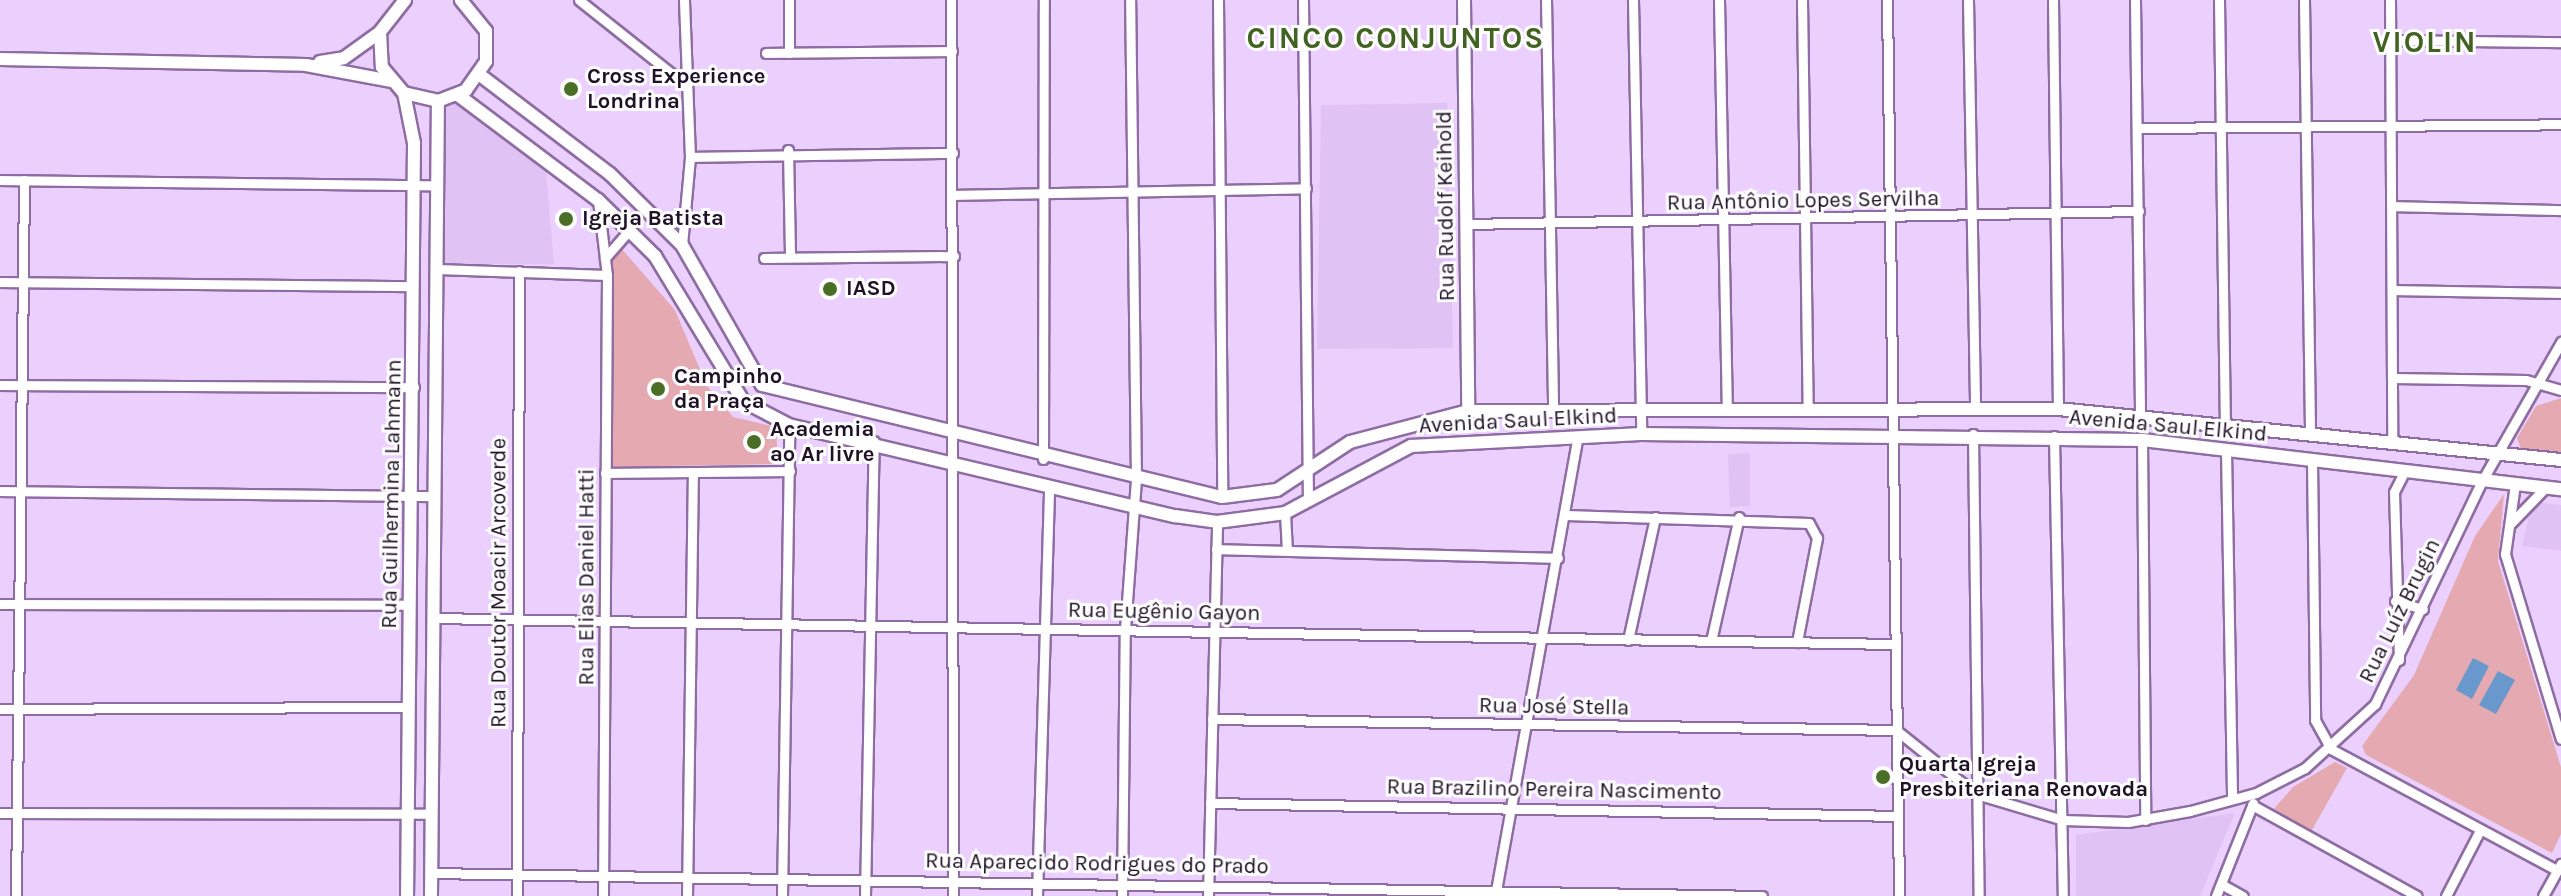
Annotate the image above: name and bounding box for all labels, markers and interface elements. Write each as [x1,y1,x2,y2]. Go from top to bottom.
district label: CINCO CONJUNTOS [1247,20,1545,56]
district label: VIOLIN [2372,24,2478,60]
place label: Cross Experience Londrina [587,63,765,114]
marker: Cross Experience Londrina [562,80,580,98]
street label: Rua Rudolf Keihold [1431,110,1461,302]
street label: Rua Antônio Lopes Servilha [1667,185,1939,217]
place label: Igreja Batista [582,206,724,232]
marker: Igreja Batista [557,210,575,228]
place label: IASD [846,276,896,302]
marker: IASD [821,280,839,298]
street label: Rua Guilhermina Lahmann [376,359,408,629]
place label: Campinho da Praça [674,363,782,414]
marker: Campinho da Praça [649,380,667,398]
street label: Avenida Saul Elkind [1418,403,1618,439]
street label: Avenida Saul Elkind [2068,404,2268,448]
place label: Academia ao Ar livre [770,416,874,468]
marker: Academia ao Ar livre [745,433,763,451]
street label: Rua Doutor Moacir Arcoverde [486,438,512,728]
street label: Rua Elias Daniel Hatti [574,468,600,686]
street label: Rua Luíz Brugin [2354,535,2446,687]
street label: Rua Eugênio Gayon [1068,597,1260,627]
street label: Rua José Stella [1479,692,1629,722]
place label: Quarta Igreja Presbiteriana Renovada [1899,751,2148,802]
marker: Quarta Igreja Presbiteriana Renovada [1874,768,1892,786]
street label: Rua Brazilino Pereira Nascimento [1386,774,1722,806]
street label: Rua Aparecido Rodrigues do Prado [925,848,1269,880]

